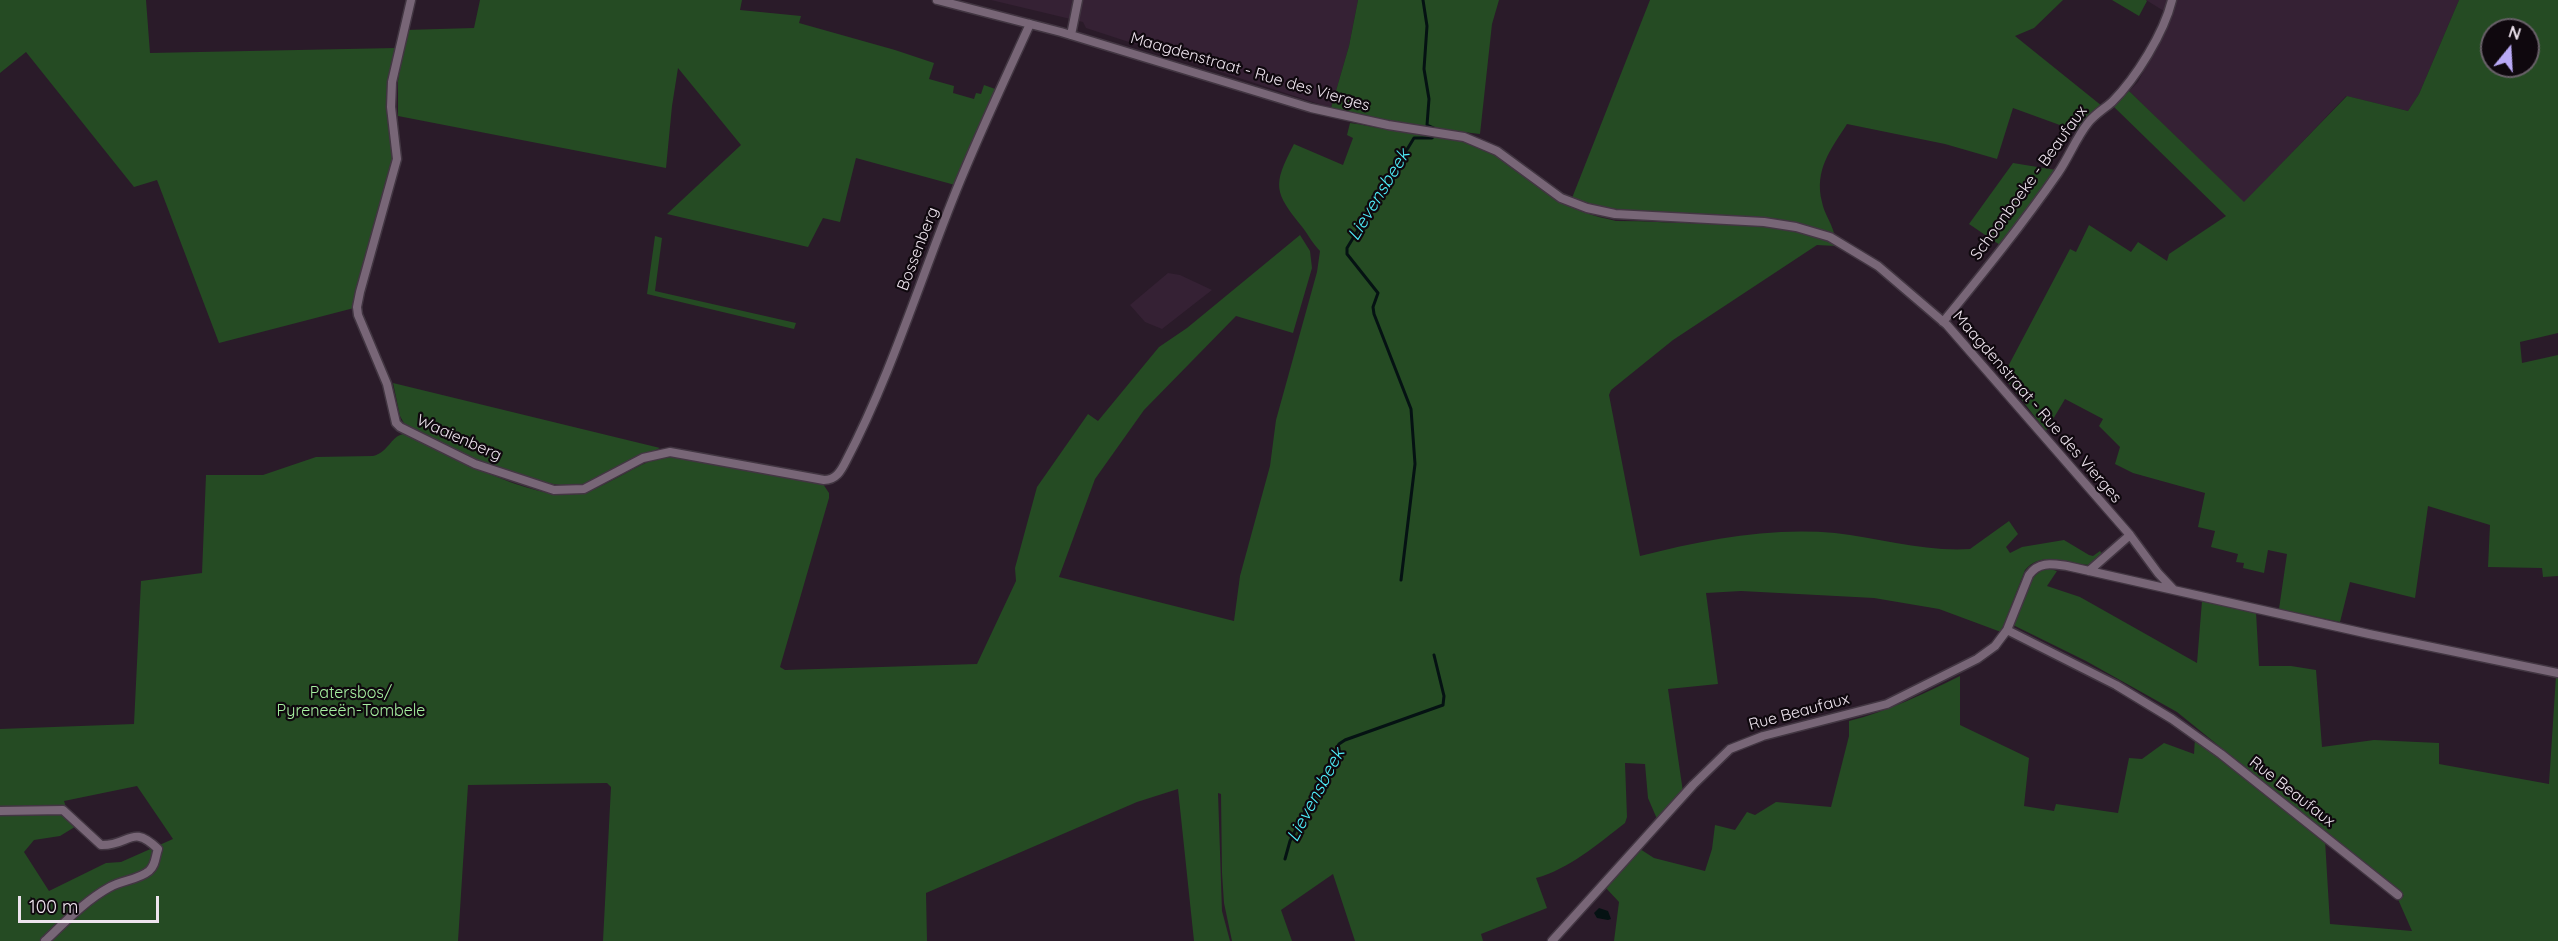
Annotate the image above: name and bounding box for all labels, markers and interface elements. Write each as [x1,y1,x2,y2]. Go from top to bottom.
north arrow [2480,18,2540,78]
text: N [2506,21,2524,44]
street label: Maagdenstraat - Rue des Vierges [1128,29,1372,115]
street label: Schoonboeke - Beaufaux [1967,102,2091,264]
water label: Lievensbeek [1343,145,1415,245]
street label: Bossenberg [893,204,943,294]
street label: Maagdenstraat - Rue des Vierges [1948,307,2126,507]
street label: Waaienberg [413,411,505,465]
park label: Patersbos/ Pyreneeën-Tombele [277,683,425,721]
street label: Rue Beaufaux [1747,689,1851,735]
water label: Lievensbeek [1282,745,1350,845]
street label: Rue Beaufaux [2245,753,2339,831]
scale bar [21,884,162,922]
text: 100 m [29,895,78,918]

